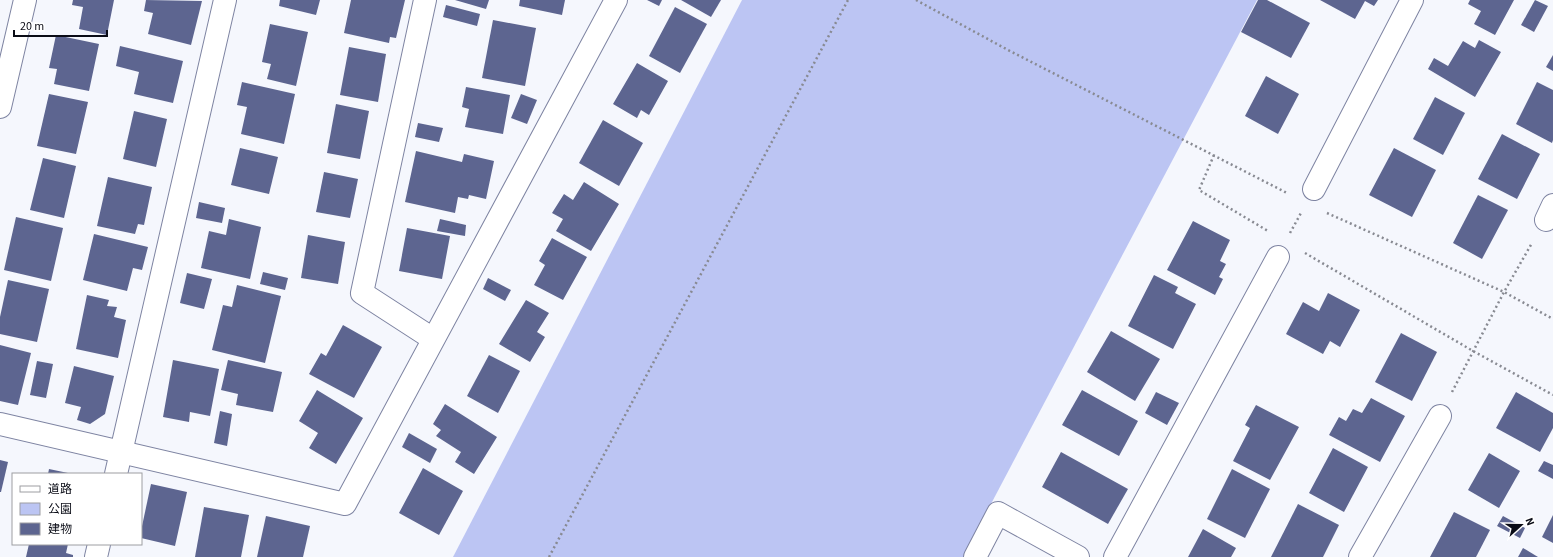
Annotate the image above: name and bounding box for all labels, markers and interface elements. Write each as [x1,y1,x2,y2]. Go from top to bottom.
scale bar [14,12,107,38]
text: 20 m [20,18,44,35]
legend [12,473,142,545]
text: 道路 [48,481,72,498]
text: 公園 [48,501,72,518]
north arrow [1501,505,1541,545]
text: N [1522,515,1538,528]
text: 建物 [48,521,72,538]

